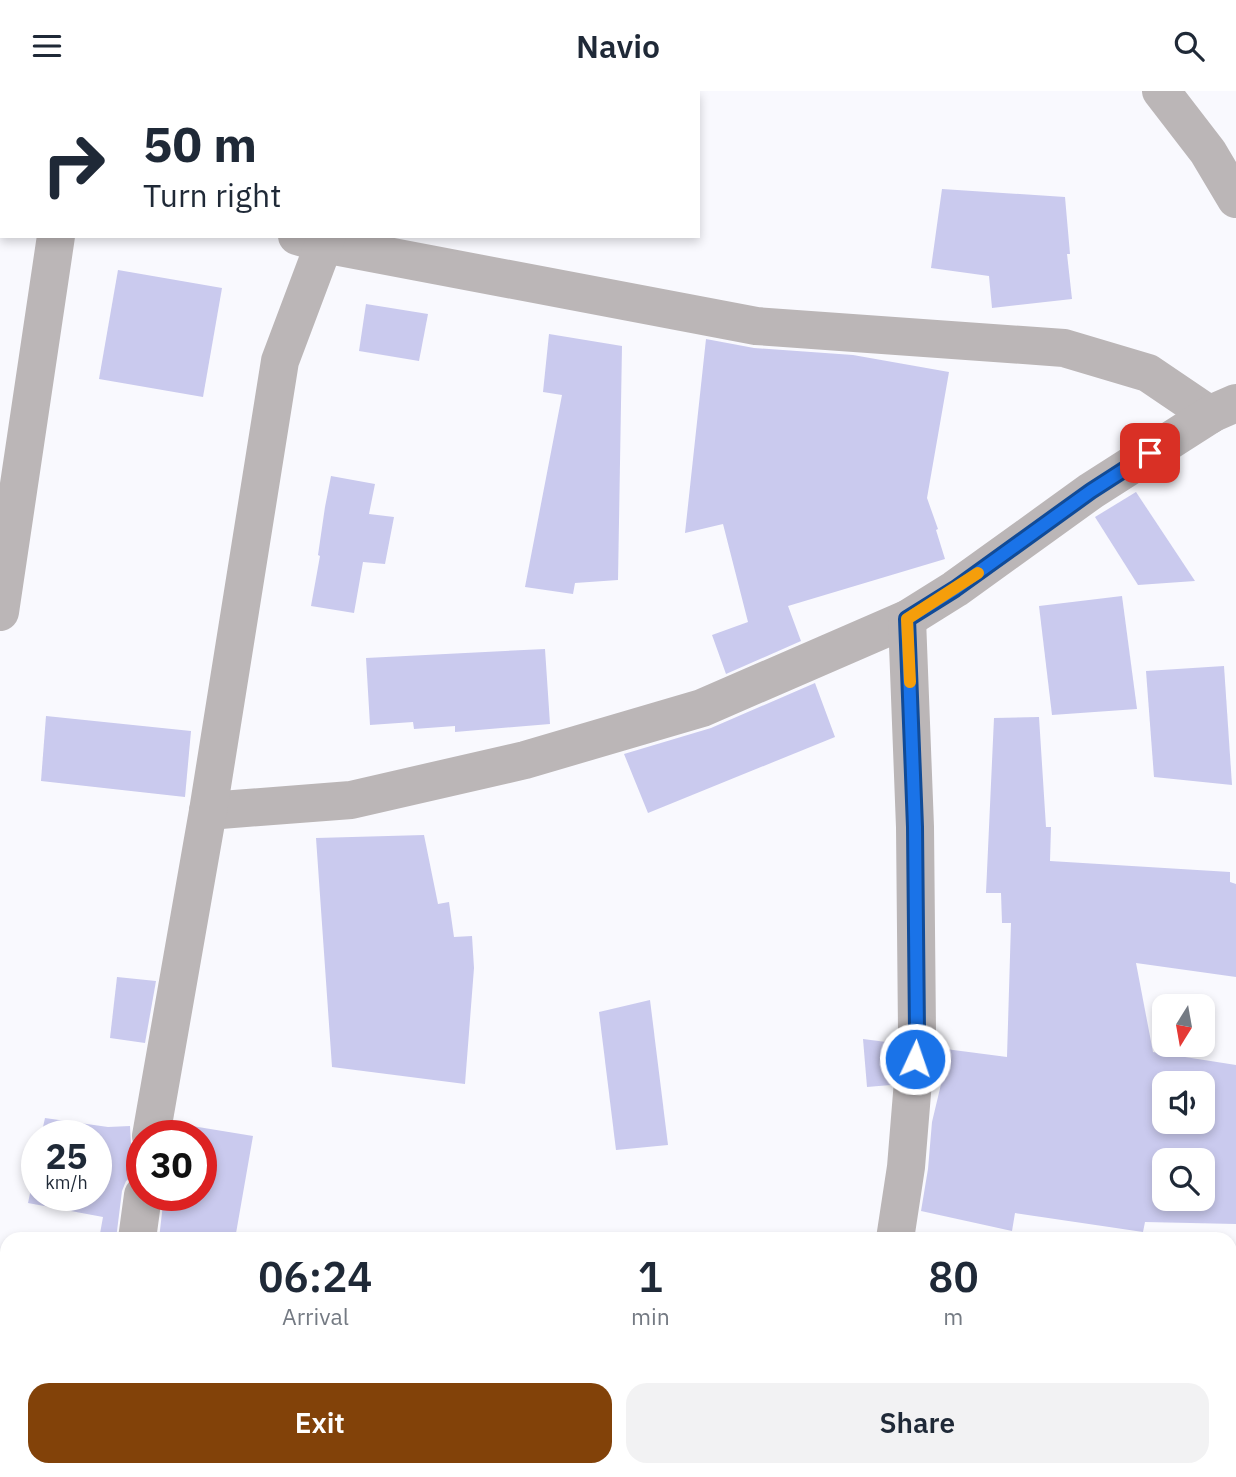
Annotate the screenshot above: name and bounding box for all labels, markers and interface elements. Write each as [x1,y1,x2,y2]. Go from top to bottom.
text: Navio [576,25,660,67]
icon: menu [28,27,66,65]
icon: search [1170,27,1208,65]
text: 50 m [143,112,257,175]
icon: right [28,119,119,210]
text: Turn right [143,174,281,216]
pin [1120,423,1180,483]
icon: arrive [1131,434,1169,472]
north arrow [1152,994,1214,1057]
map controls [1152,994,1215,1211]
position arrow [878,1022,952,1096]
button: sound [1152,1071,1215,1134]
speed limit sign: 30 [126,1120,217,1211]
text: 25 [45,1133,88,1179]
button: search [1152,1148,1215,1211]
text: km/h [45,1171,88,1194]
text: 06:24 [258,1249,373,1304]
text: 1 [638,1249,663,1304]
text: 80 [928,1249,979,1304]
text: Arrival [282,1301,349,1331]
text: min [631,1301,670,1331]
text: m [943,1301,963,1331]
button: Exit [28,1383,612,1463]
button: Share [626,1383,1209,1463]

